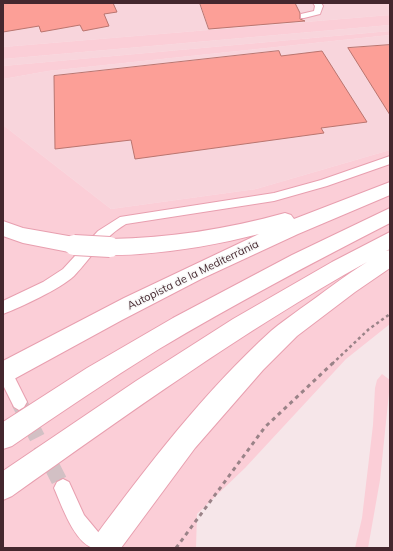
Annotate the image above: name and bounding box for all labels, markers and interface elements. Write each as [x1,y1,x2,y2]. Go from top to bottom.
street label: Autopista de la Mediterrània [125,237,261,313]

